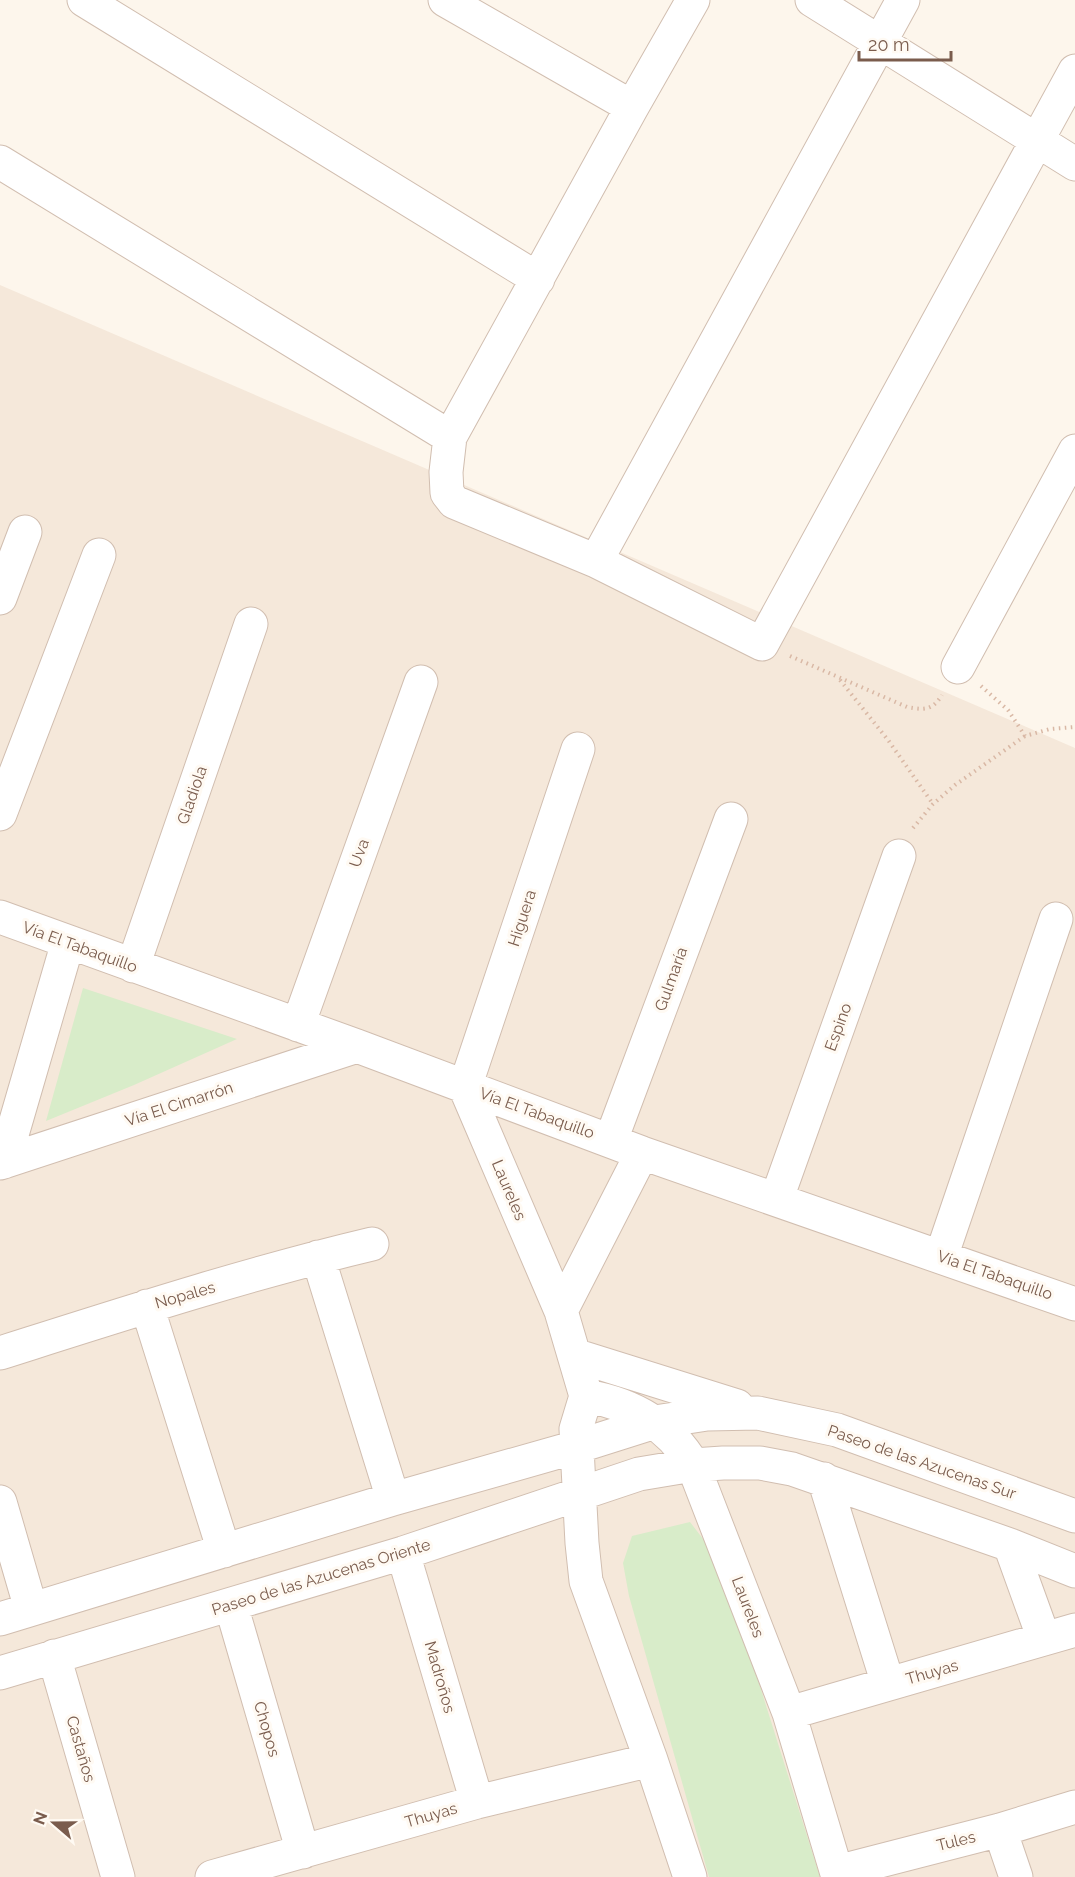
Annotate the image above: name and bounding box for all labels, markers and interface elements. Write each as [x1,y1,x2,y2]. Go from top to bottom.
scale bar [859,24,950,62]
text: 20 m [868,34,910,55]
street label: Gladiola [173,763,211,827]
street label: Uva [345,836,373,870]
street label: Higuera [504,887,540,949]
street label: Vía El Tabaquillo [20,917,140,977]
street label: Gulmaría [651,944,691,1014]
street label: Espino [821,1000,855,1054]
street label: Vía El Cimarrón [123,1078,235,1130]
street label: Vía El Tabaquillo [477,1083,597,1143]
street label: Laureles [488,1157,530,1223]
street label: Vía El Tabaquillo [935,1246,1055,1304]
street label: Nopales [153,1277,218,1313]
street label: Paseo de las Azucenas Sur [825,1421,1019,1503]
street label: Paseo de las Azucenas Oriente [209,1535,433,1619]
street label: Laureles [728,1574,768,1640]
street label: Madroños [421,1639,459,1715]
street label: Thuyas [904,1655,961,1689]
street label: Chopos [250,1699,284,1759]
street label: Castaños [62,1714,100,1785]
north arrow [24,1793,84,1853]
street label: Thuyas [403,1798,460,1832]
text: N [29,1809,51,1827]
street label: Tules [935,1827,978,1855]

